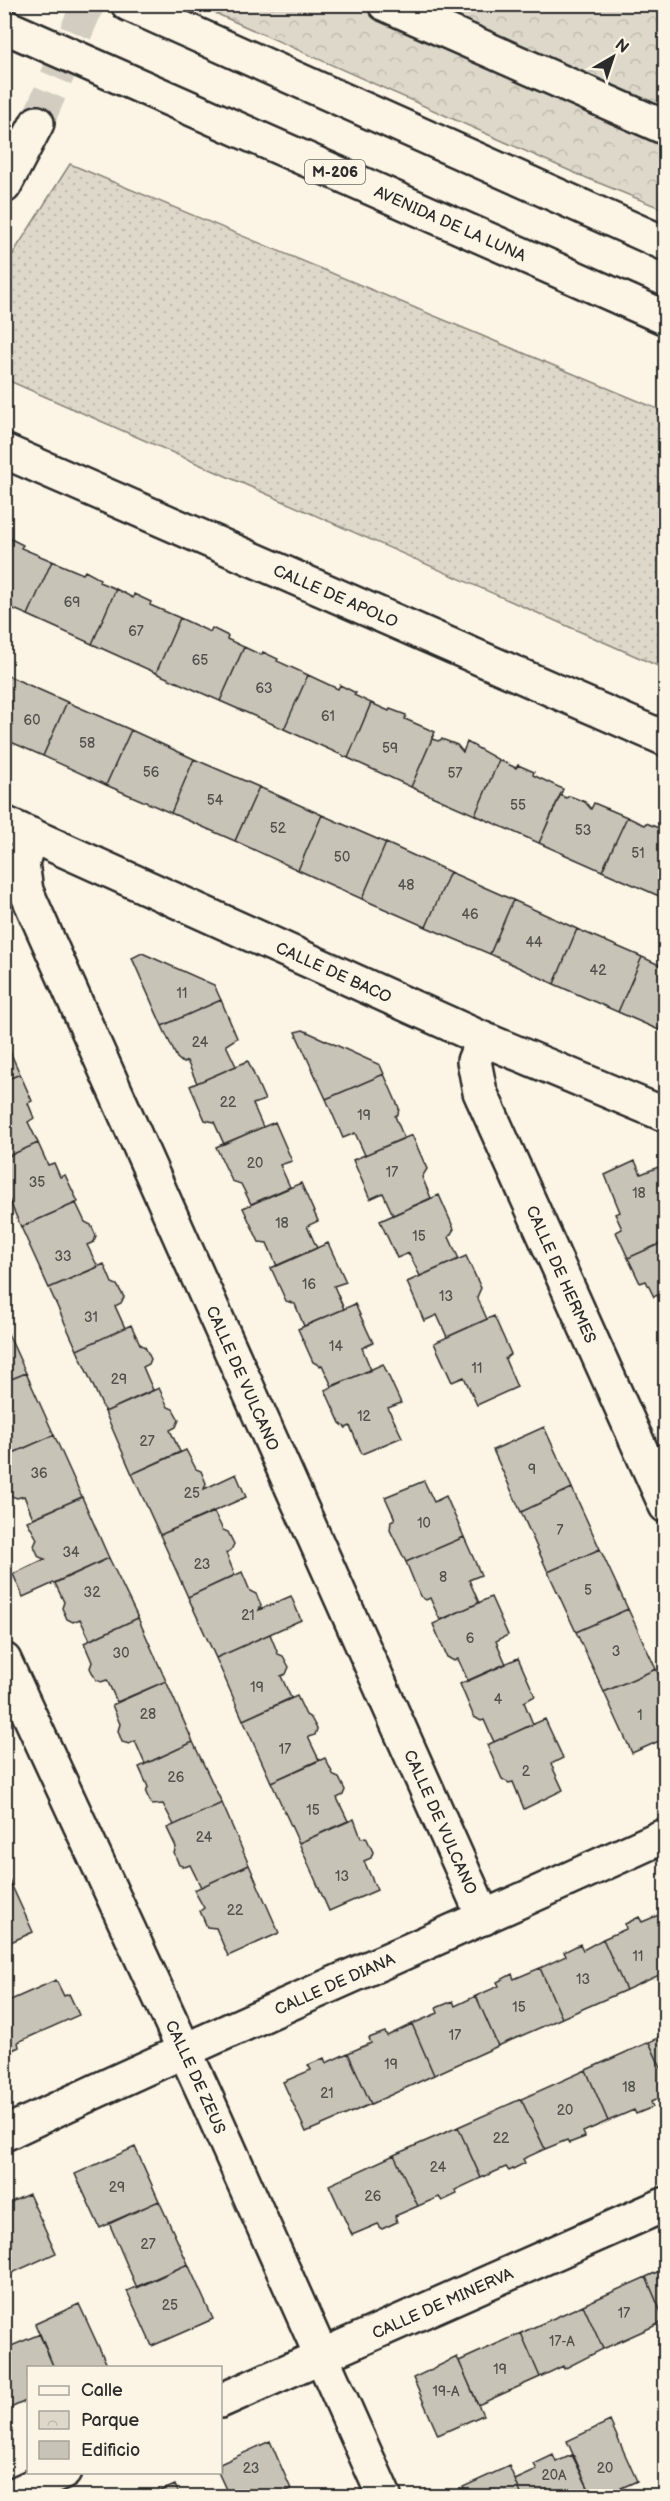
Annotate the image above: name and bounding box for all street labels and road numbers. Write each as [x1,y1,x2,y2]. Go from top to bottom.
road number: M-206 [305,160,365,184]
street label: AVENIDA DE LA LUNA [371,183,529,266]
street label: CALLE DE APOLO [270,561,401,632]
street label: CALLE DE BACO [273,939,394,1008]
street label: CALLE DE HERMES [521,1203,600,1346]
street label: CALLE DE VULCANO [201,1303,282,1454]
street label: CALLE DE VULCANO [399,1747,480,1898]
street label: CALLE DE DIANA [272,1950,398,2020]
street label: CALLE DE ZEUS [161,2018,229,2137]
street label: CALLE DE MINERVA [370,2265,516,2344]

